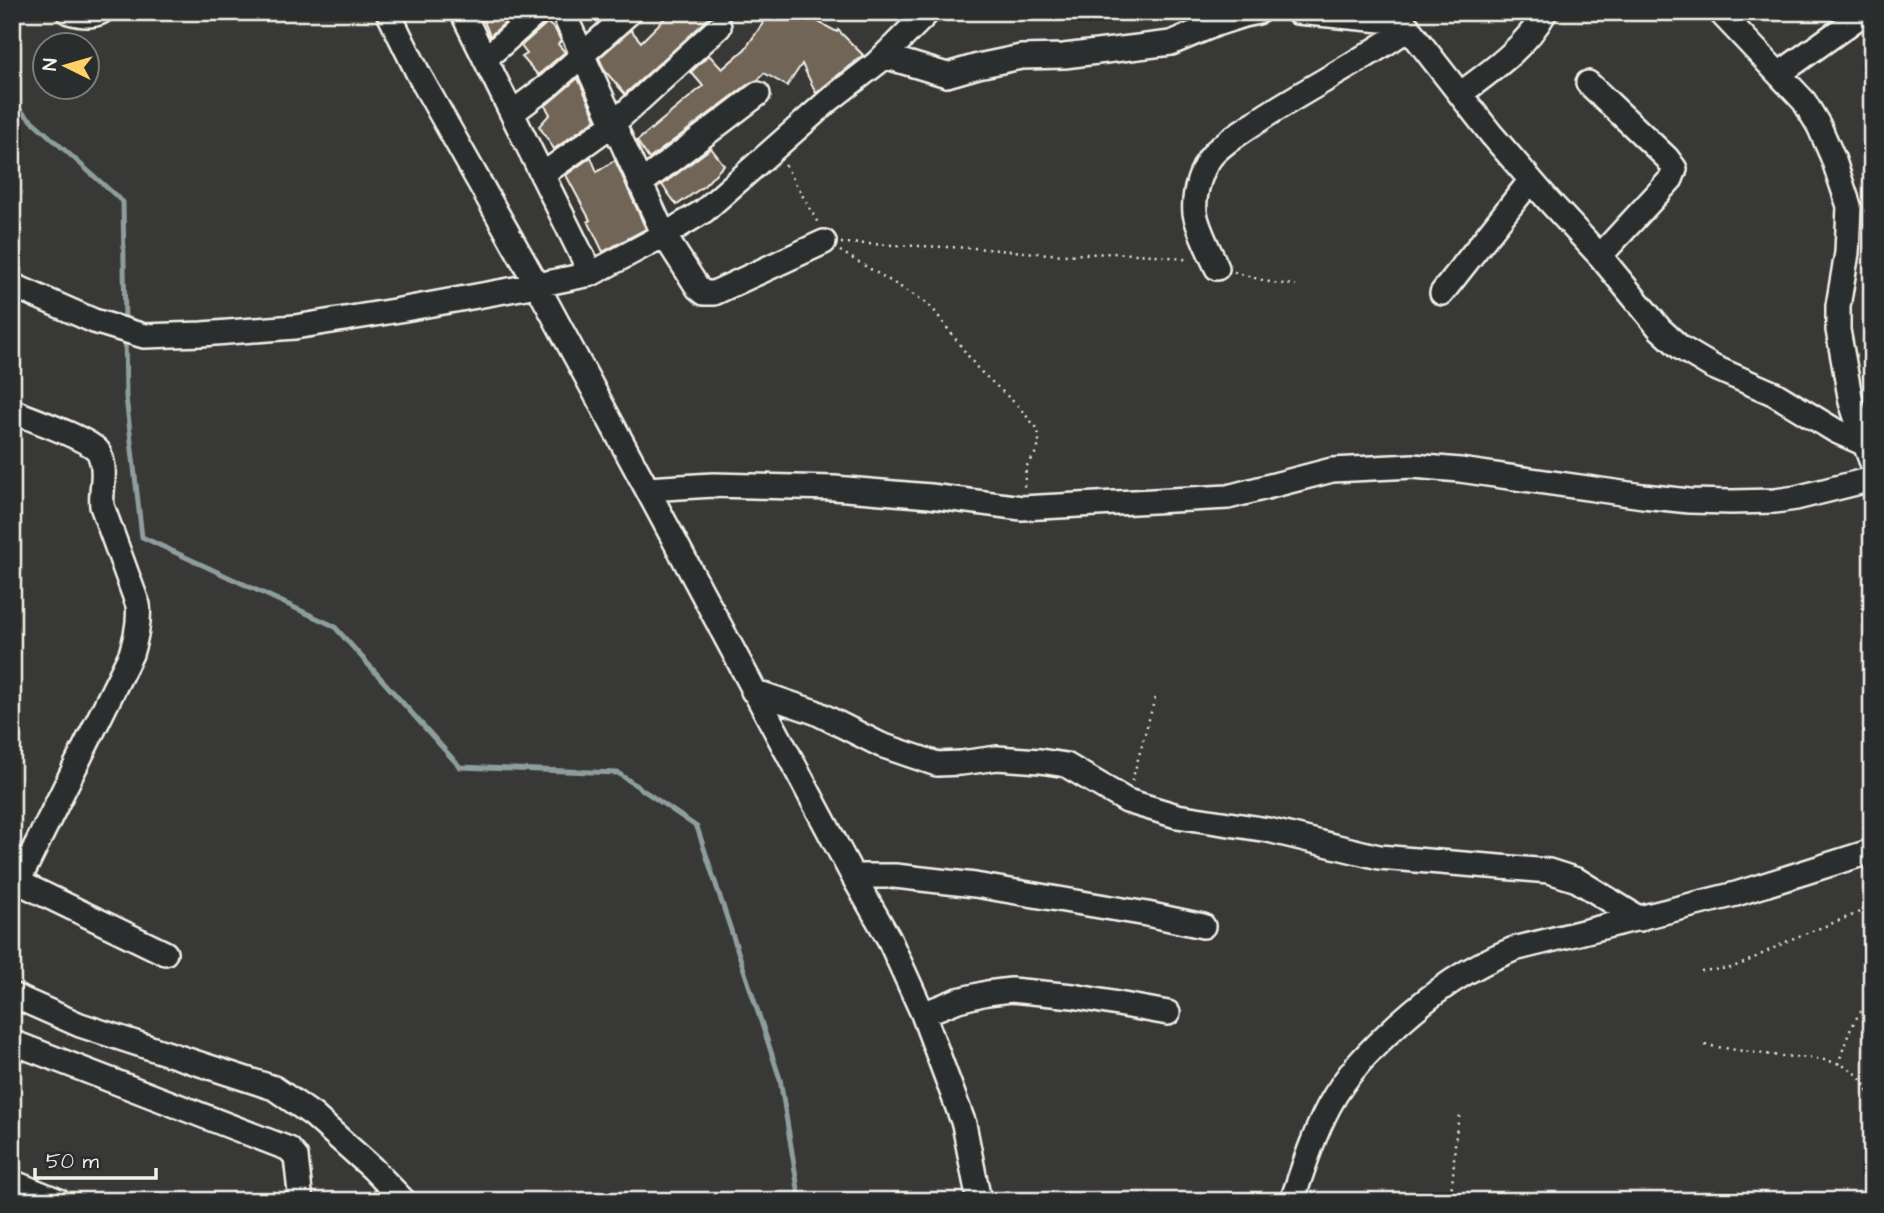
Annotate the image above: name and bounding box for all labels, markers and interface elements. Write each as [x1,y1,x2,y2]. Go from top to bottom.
north arrow [32,32,102,102]
text: N [37,57,65,72]
scale bar [35,1136,156,1180]
text: 50 m [46,1147,100,1176]

